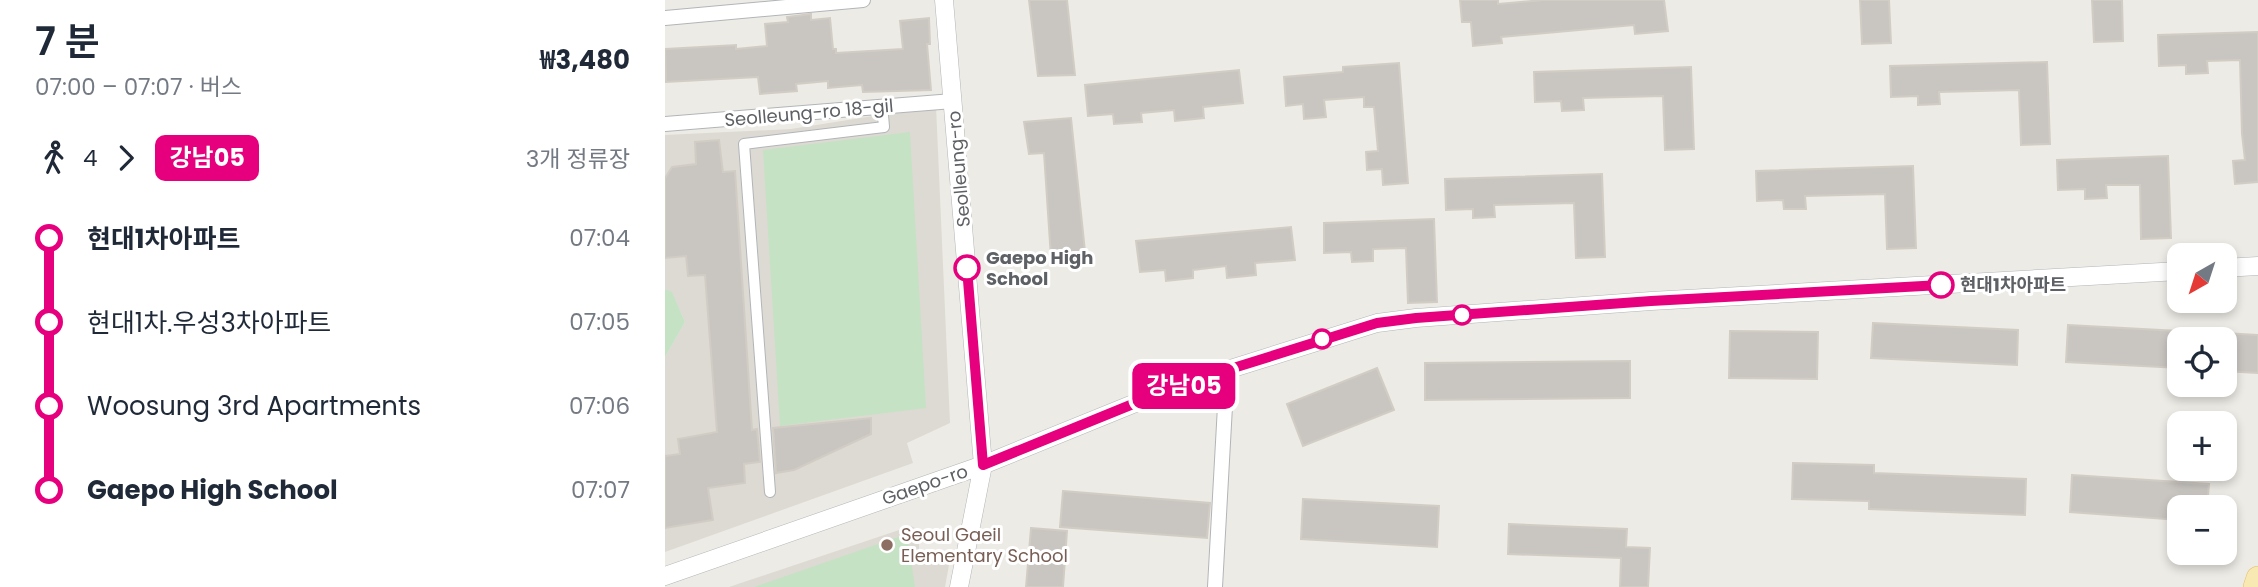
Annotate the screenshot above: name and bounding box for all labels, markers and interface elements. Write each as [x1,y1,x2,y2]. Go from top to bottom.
text: 7 분 [35,15,100,68]
text: ₩3,480 [540,42,630,78]
text: 07:00 – 07:07 · 버스 [35,71,242,103]
street label: Seolleung-ro 18-gil [723,93,894,132]
street label: Seolleung-ro [941,110,976,228]
icon: walk [35,139,73,177]
icon: forward [107,139,145,177]
text: 강남05 [169,141,245,174]
text: 4 [83,142,97,174]
text: 3개 정류장 [526,143,630,175]
text: 현대1차아파트 [87,221,240,257]
text: 07:04 [569,222,630,254]
north arrow [2167,243,2237,313]
map controls [2167,243,2237,565]
place label: Gaepo High School [986,245,1093,291]
marker: Gaepo High School [954,255,980,281]
marker: 현대1차아파트 [1928,272,1954,298]
place label: 현대1차아파트 [1960,272,2066,297]
text: 현대1차.우성3차아파트 [87,305,331,341]
unlabelled marker [1452,305,1472,325]
text: 07:05 [569,306,630,338]
button: locate [2167,327,2237,397]
unlabelled marker [1312,329,1332,349]
line badge: 강남05 [1135,363,1233,409]
text: 강남05 [1146,369,1222,402]
text: Woosung 3rd Apartments [87,388,421,424]
text: 07:06 [569,390,630,422]
button: + [2167,411,2237,481]
street label: Gaepo-ro [879,458,971,511]
text: Gaepo High School [87,472,338,508]
text: 07:07 [571,474,630,506]
button: − [2167,495,2237,565]
place label: Seoul Gaeil Elementary School [901,522,1068,568]
marker: Seoul Gaeil Elementary School [879,537,895,553]

